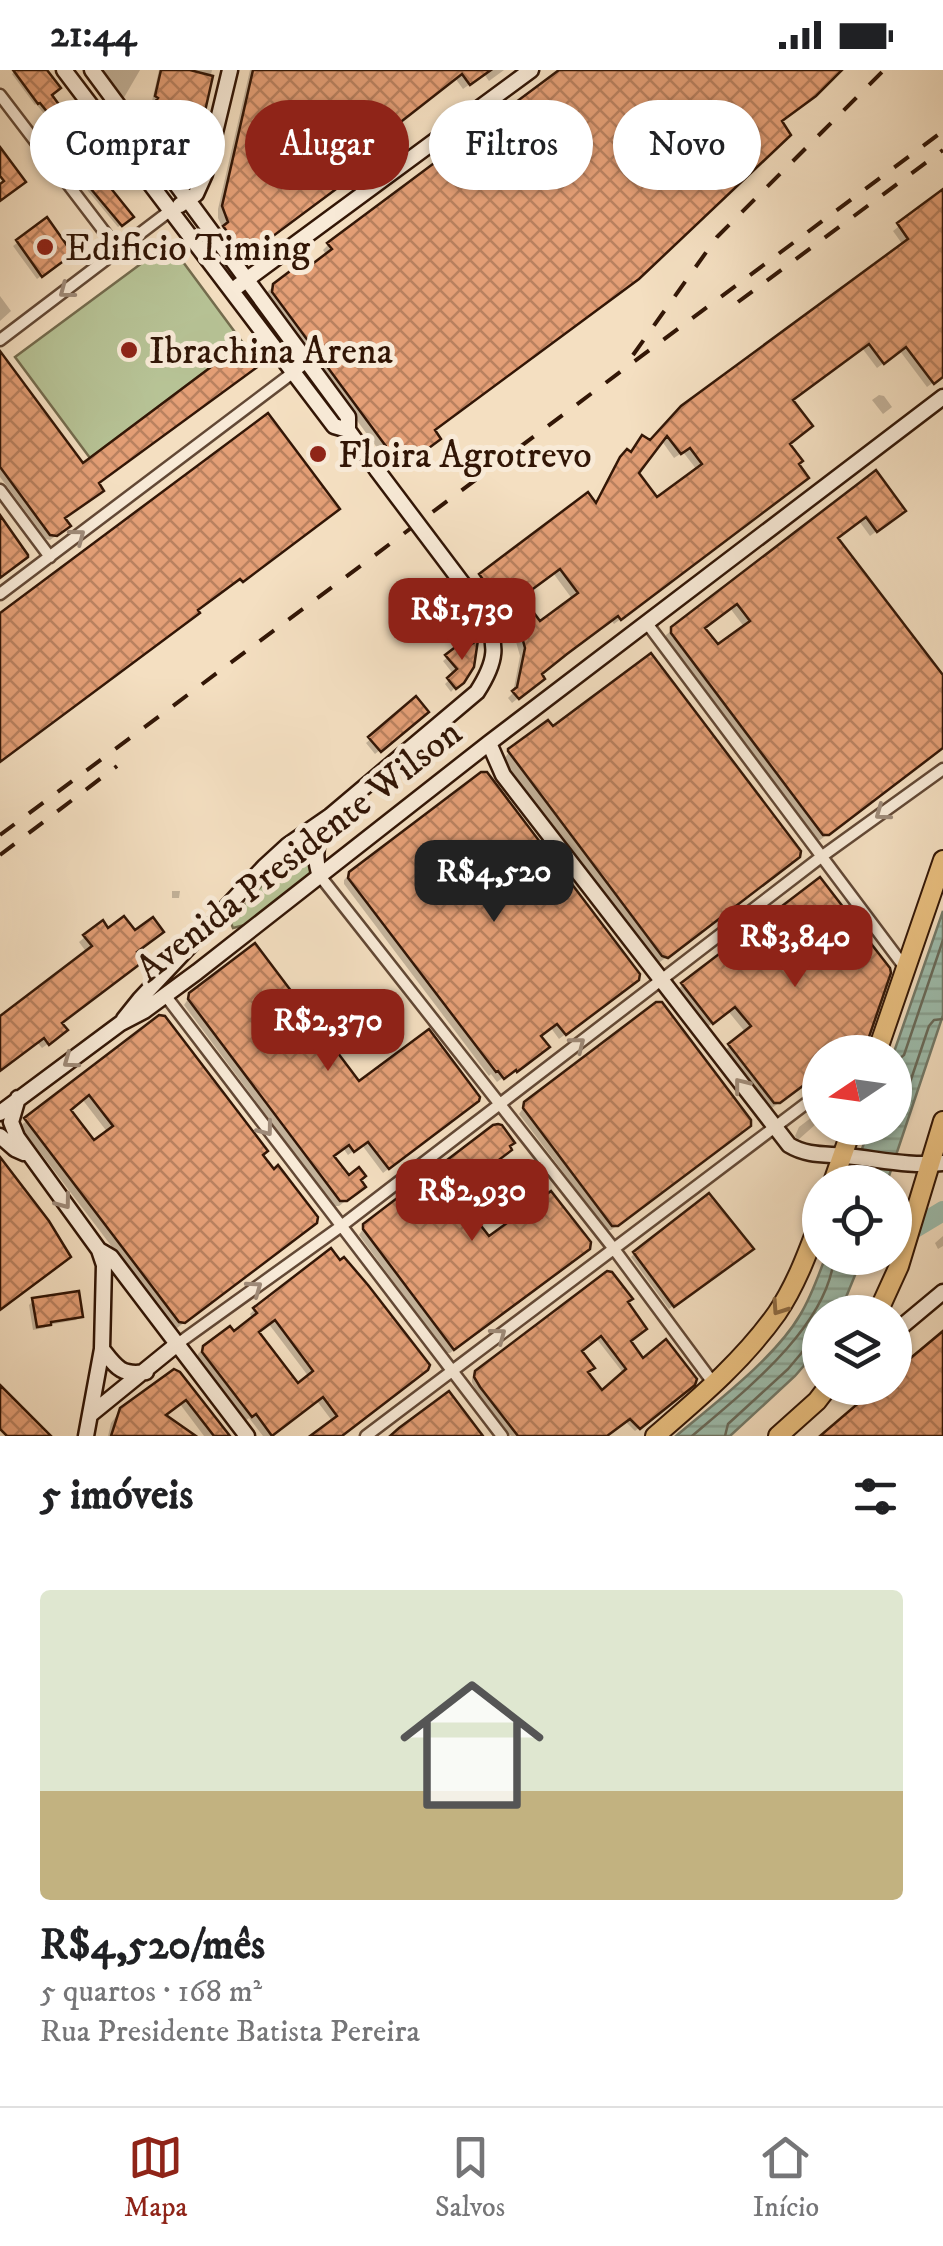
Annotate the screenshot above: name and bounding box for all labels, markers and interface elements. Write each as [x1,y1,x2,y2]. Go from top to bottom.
text: 21:44 [50,11,136,59]
chip: Comprar [30,100,225,190]
chip: Alugar [245,100,409,190]
chip: Filtros [429,100,593,190]
chip: Novo [613,100,761,190]
place label: Edificio Timing [65,225,310,273]
marker: Edificio Timing [34,236,56,258]
one-way arrow [59,279,77,296]
place label: Ibrachina Arena [149,328,393,376]
marker: Ibrachina Arena [118,339,140,361]
place label: Floira Agrotrevo [338,432,592,480]
marker: Floira Agrotrevo [307,443,329,465]
one-way arrow [67,530,85,548]
pin: R$1,730 [370,578,554,663]
text: R$1,730 [410,590,514,630]
street label: Avenida Presidente Wilson [127,709,472,994]
one-way arrow [875,801,893,818]
pin: R$4,520 [402,840,586,925]
text: R$4,520 [437,852,551,892]
pin: R$3,840 [703,905,887,990]
text: R$3,840 [740,917,850,957]
pin: R$2,370 [236,989,420,1074]
text: R$2,370 [273,1001,383,1041]
north arrow [802,1035,912,1145]
map controls [802,1035,912,1405]
one-way arrow [567,1038,585,1056]
one-way arrow [63,1049,81,1067]
one-way arrow [735,1078,752,1096]
one-way arrow [255,1118,272,1136]
pin: R$2,930 [380,1159,564,1244]
button: locate [802,1165,912,1275]
text: R$2,930 [418,1171,526,1211]
one-way arrow [53,1191,70,1209]
one-way arrow [244,1282,262,1300]
button: layers [802,1295,912,1405]
one-way arrow [772,1298,791,1316]
one-way arrow [488,1329,506,1346]
icon: filters [848,1469,903,1524]
text: 5 imóveis [40,1470,193,1522]
icon: home [382,1655,562,1835]
text: R$4,520/mês [40,1920,265,1972]
text: 5 quartos · 168 m² [40,1972,262,2012]
text: Rua Presidente Batista Pereira [40,2012,420,2052]
tab: Mapa [124,2130,187,2225]
tab: Salvos [435,2130,505,2225]
tab: Início [753,2130,819,2225]

